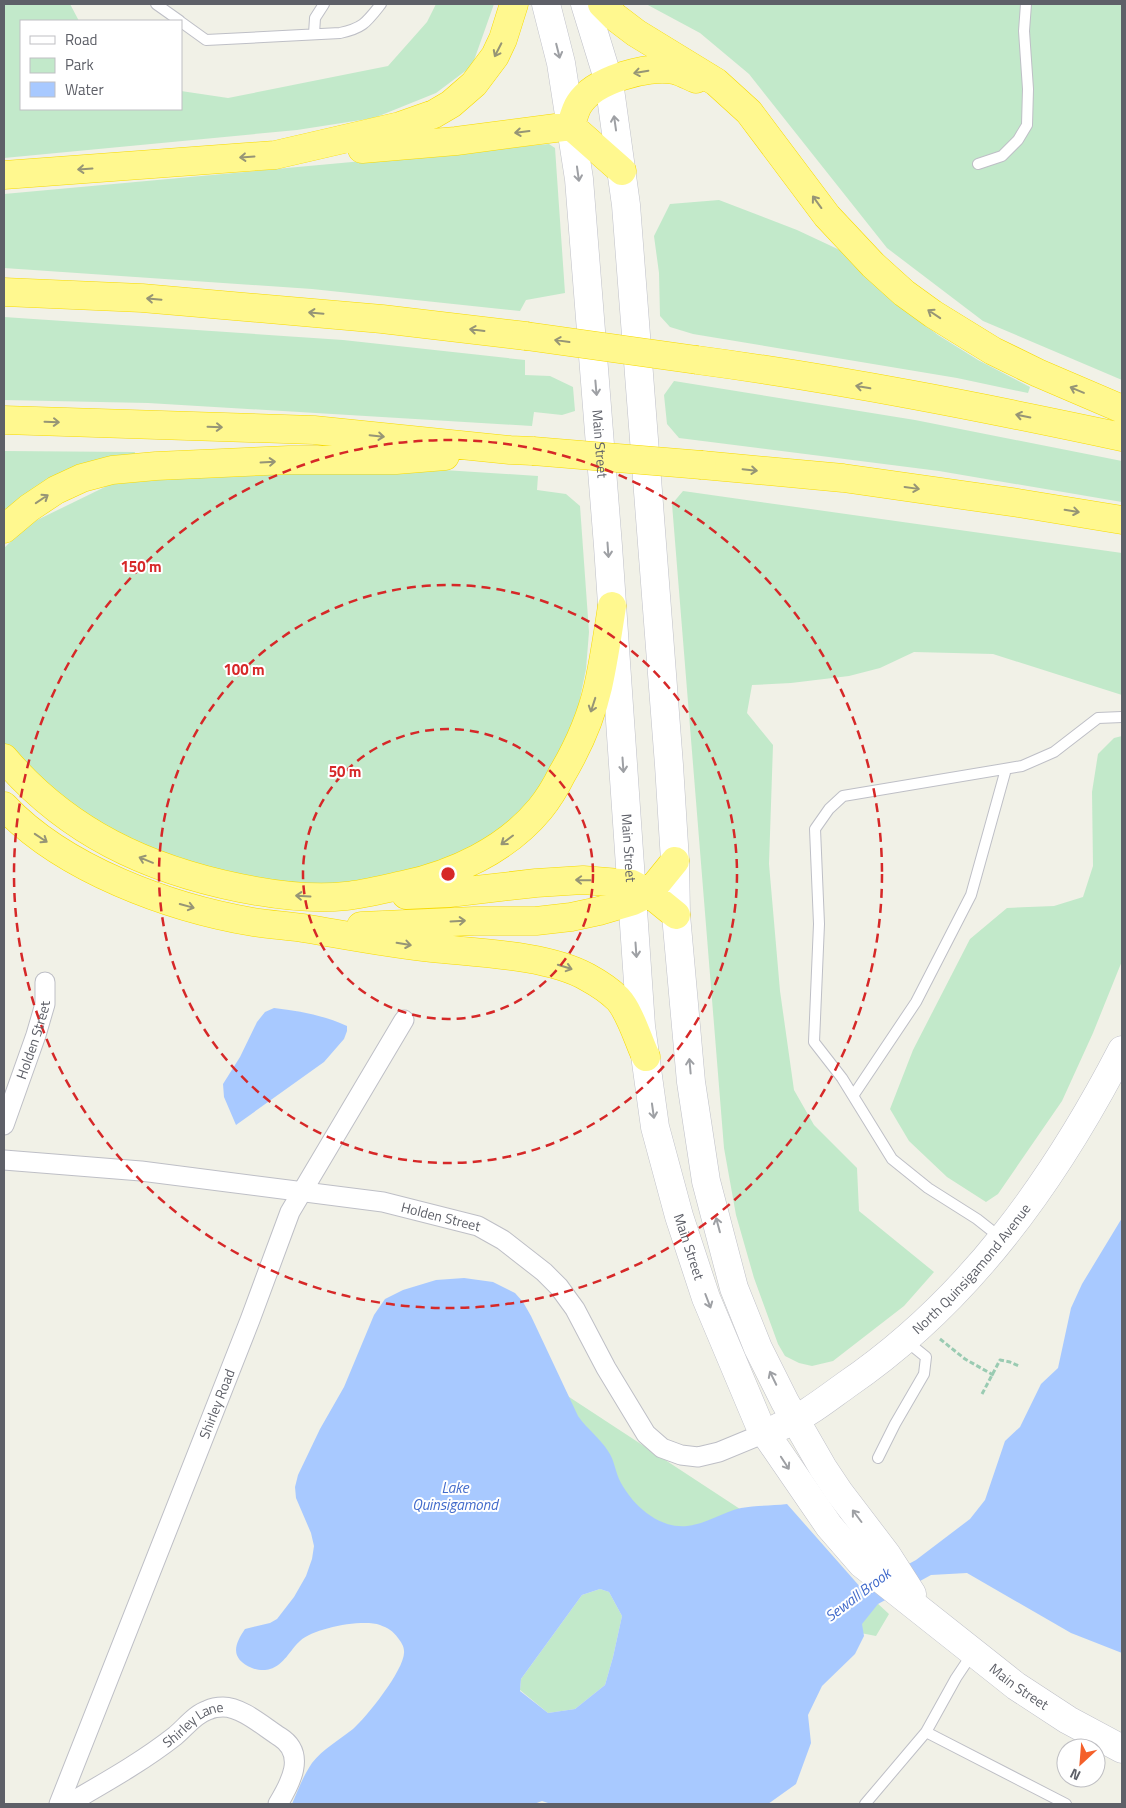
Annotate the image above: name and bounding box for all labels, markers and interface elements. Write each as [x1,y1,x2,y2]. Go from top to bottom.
legend [20,20,182,110]
text: Road [65,28,97,51]
one-way arrow [493,42,502,57]
one-way arrow [554,43,563,59]
text: Park [65,53,94,76]
one-way arrow [633,68,649,78]
text: Water [65,78,104,101]
one-way arrow [610,115,620,131]
one-way arrow [515,127,531,137]
one-way arrow [239,153,255,162]
one-way arrow [77,165,93,174]
one-way arrow [573,166,583,182]
one-way arrow [812,196,822,210]
one-way arrow [146,295,162,304]
one-way arrow [308,309,324,318]
one-way arrow [927,309,941,319]
one-way arrow [470,325,486,335]
one-way arrow [554,336,570,346]
one-way arrow [591,380,601,396]
one-way arrow [856,381,872,391]
one-way arrow [1070,385,1085,394]
street label: Main Street [587,409,614,479]
one-way arrow [1016,411,1032,420]
one-way arrow [44,417,60,427]
one-way arrow [207,422,223,431]
one-way arrow [369,431,385,441]
one-way arrow [260,457,276,466]
one-way arrow [742,465,758,474]
one-way arrow [903,483,919,493]
one-way arrow [35,494,49,504]
one-way arrow [1064,507,1080,517]
one-way arrow [604,542,613,558]
text: 150 m [120,555,162,578]
text: 100 m [223,658,265,681]
one-way arrow [587,697,597,713]
one-way arrow [618,757,628,773]
text: 50 m [329,760,361,783]
street label: Main Street [616,813,642,883]
one-way arrow [33,833,47,843]
one-way arrow [501,834,514,845]
one-way arrow [139,855,154,864]
centre of rings [439,865,457,883]
one-way arrow [576,876,592,885]
one-way arrow [296,892,312,901]
one-way arrow [179,902,195,911]
one-way arrow [449,917,465,926]
one-way arrow [396,940,412,950]
one-way arrow [632,942,641,958]
one-way arrow [556,963,572,973]
street label: Holden Street [10,1001,55,1082]
one-way arrow [685,1058,695,1074]
one-way arrow [648,1103,658,1119]
street label: Holden Street [399,1196,483,1236]
street label: North Quinsigamond Avenue [907,1199,1035,1339]
street label: Main Street [669,1211,710,1282]
one-way arrow [712,1218,722,1234]
one-way arrow [704,1293,713,1308]
street label: Shirley Road [193,1366,240,1442]
one-way arrow [768,1371,777,1386]
one-way arrow [780,1455,790,1469]
water label: Lake Quinsigamond [412,1476,499,1516]
one-way arrow [851,1510,862,1523]
water label: Sewall Brook [820,1561,897,1627]
street label: Main Street [985,1658,1053,1715]
street label: Shirley Lane [158,1696,224,1752]
north arrow [1056,1738,1106,1788]
text: N [1066,1764,1084,1787]

